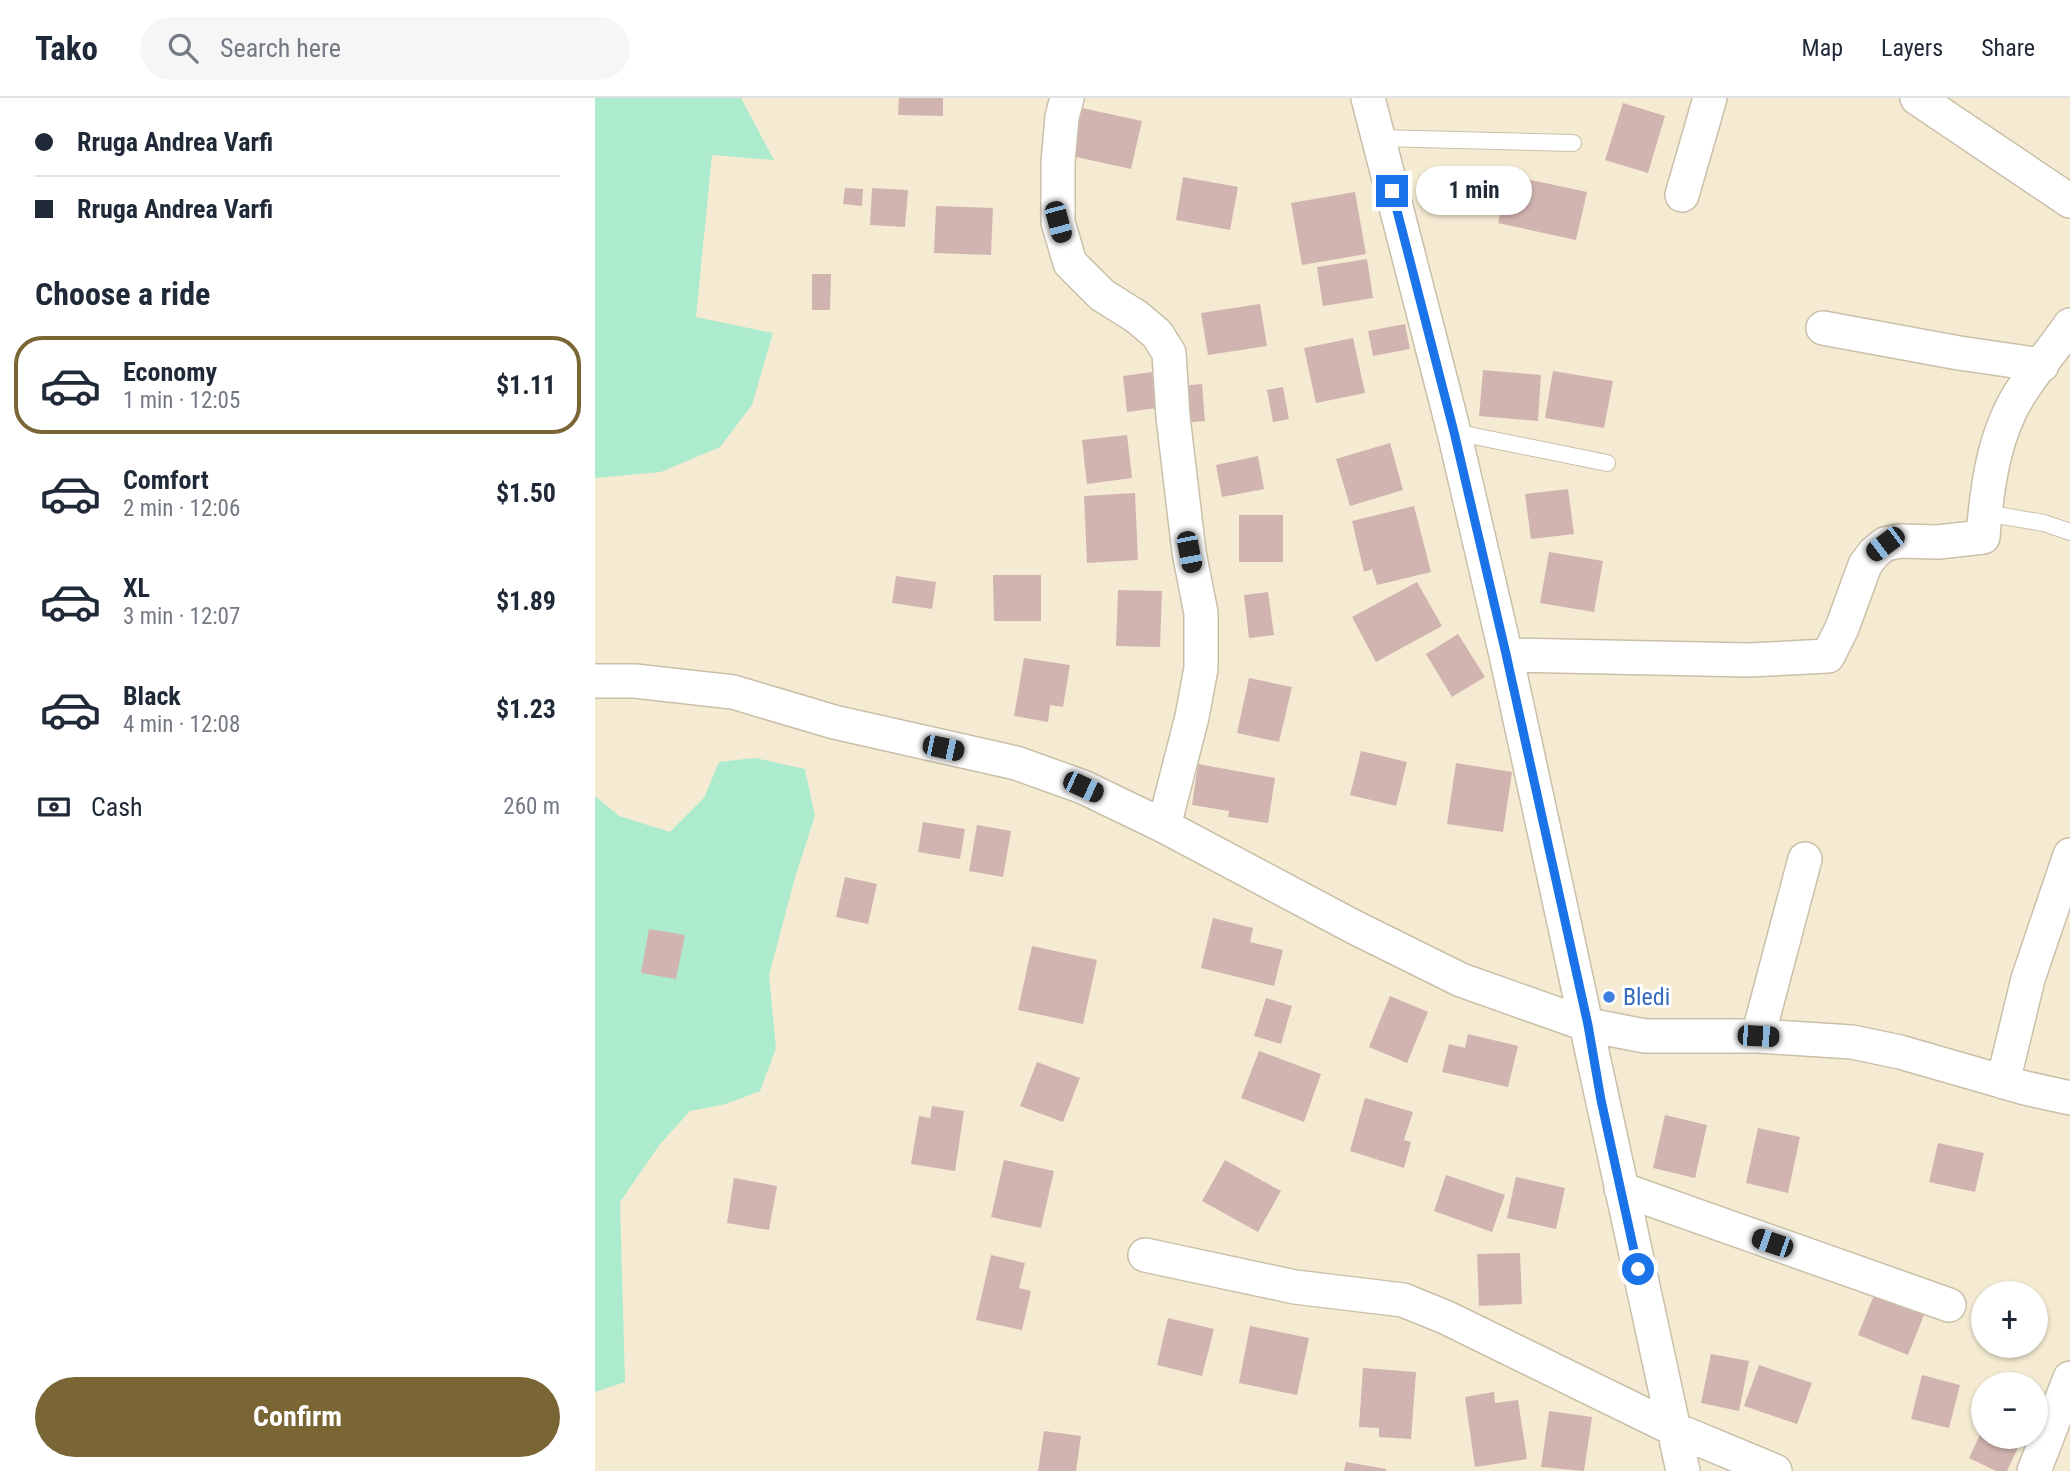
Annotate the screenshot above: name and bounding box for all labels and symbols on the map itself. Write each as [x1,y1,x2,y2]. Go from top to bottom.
callout: 1 min [1417,166,1532,216]
route end [1376,175,1408,207]
car [1043,199,1074,245]
car [1862,523,1909,565]
car [1175,529,1204,575]
car [921,733,966,763]
car [1060,769,1107,805]
place label: Bledi [1623,983,1670,1011]
marker: Bledi [1601,989,1617,1005]
car [1737,1024,1780,1048]
car [1749,1226,1796,1260]
route start [1622,1253,1654,1285]

